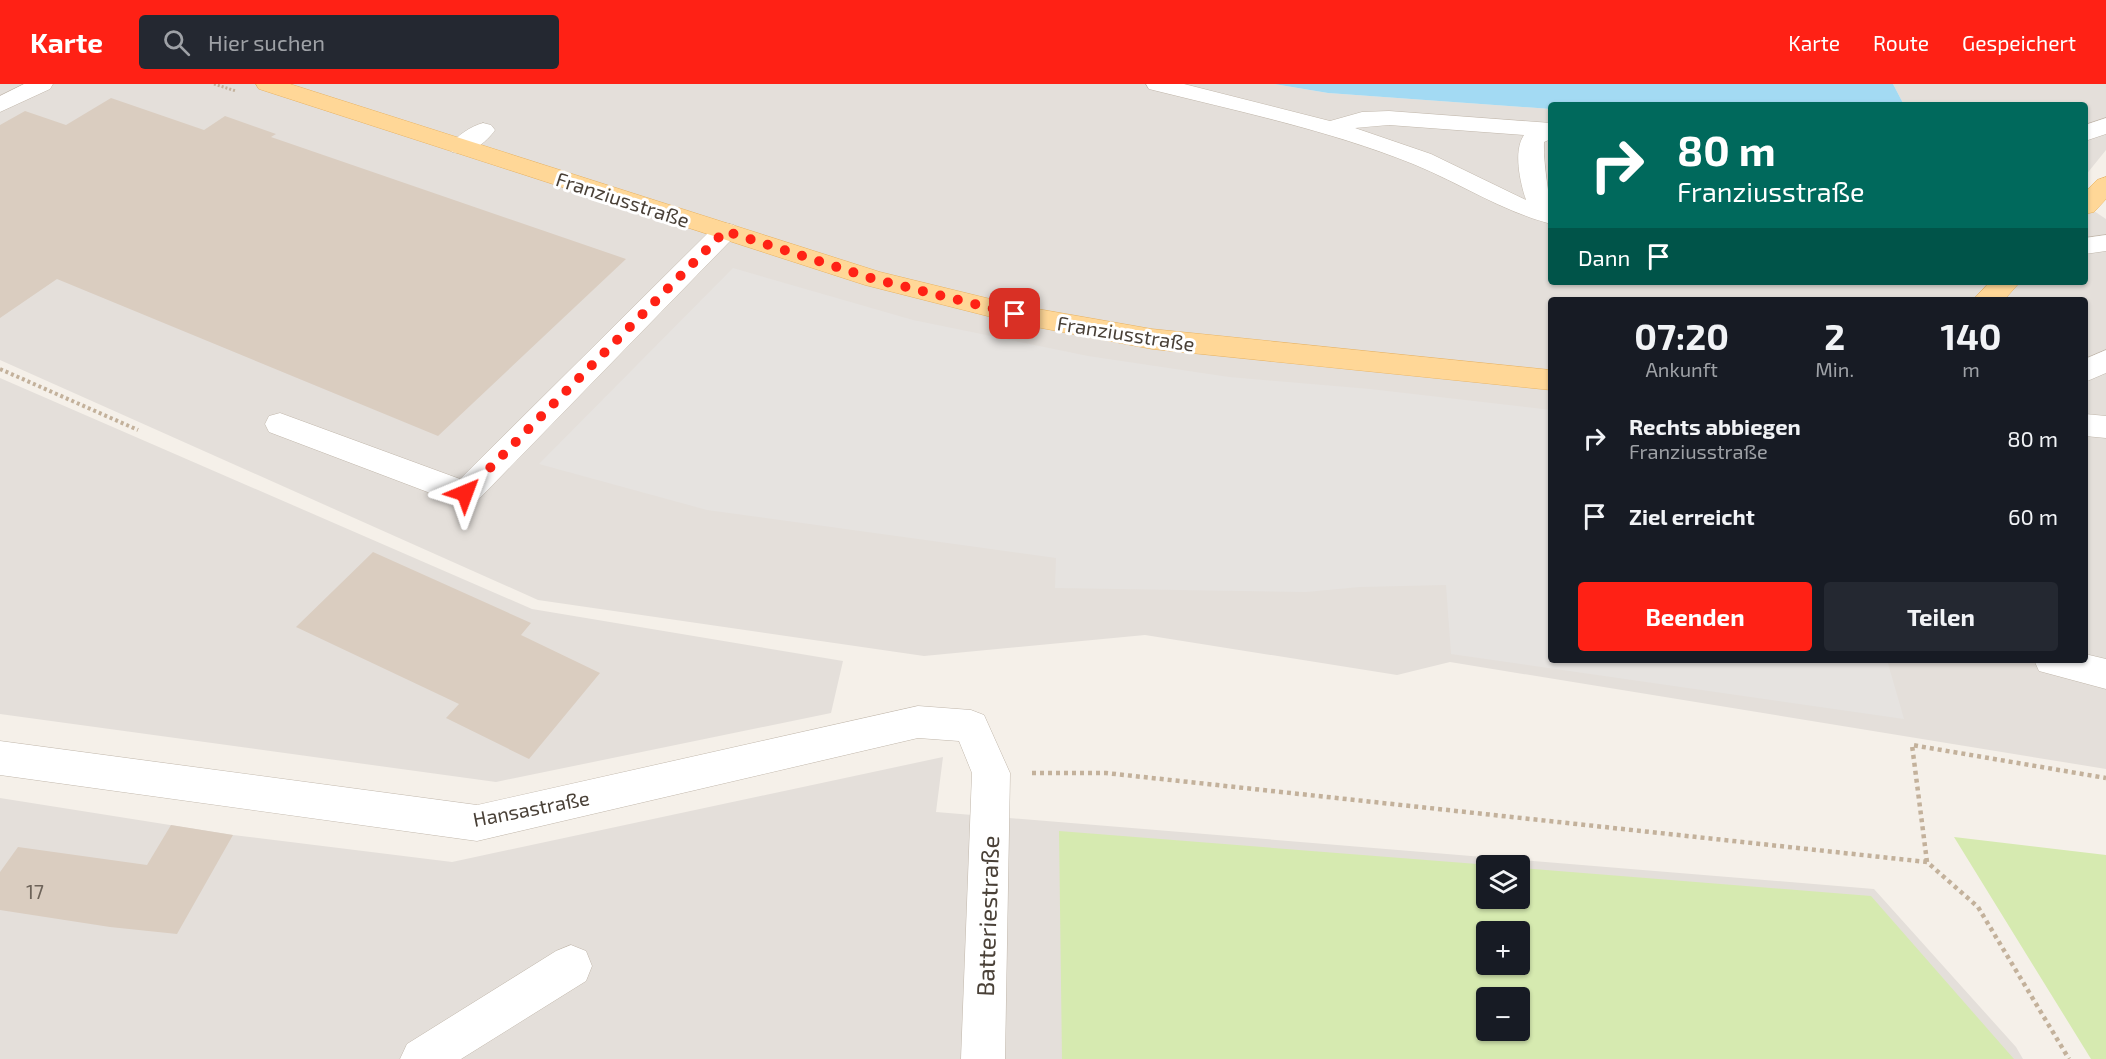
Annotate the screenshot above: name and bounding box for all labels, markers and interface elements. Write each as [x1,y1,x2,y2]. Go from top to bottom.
search box [139,15,559,69]
text: Karte [30,25,103,59]
icon: search [160,26,193,59]
text: Hier suchen [208,29,325,55]
text: Karte [1788,30,1840,55]
text: Route [1873,30,1929,55]
text: Gespeichert [1962,30,2076,55]
text: 80 m [1677,124,1776,174]
icon: right [1578,126,1656,204]
street label: Franziusstraße [553,166,693,232]
text: Franziusstraße [1677,175,1864,207]
icon: arrive [1642,240,1675,273]
text: Dann [1578,244,1630,270]
pin [989,288,1040,339]
icon: arrive [998,297,1031,330]
street label: Franziusstraße [1056,310,1196,356]
text: 07:20 [1634,314,1729,357]
text: 2 [1824,314,1845,357]
text: 140 [1940,314,2002,357]
text: Ankunft [1645,357,1718,381]
text: Min. [1815,357,1854,381]
text: m [1962,357,1980,381]
text: Rechts abbiegen [1629,413,1801,439]
icon: right [1578,422,1611,455]
text: 80 m [2007,425,2058,451]
text: Franziusstraße [1629,439,1768,463]
position arrow [433,461,497,525]
icon: arrive [1578,500,1611,533]
text: Ziel erreicht [1629,503,1755,529]
text: 60 m [2008,503,2058,529]
button: Beenden [1578,582,1812,651]
button: Teilen [1824,582,2058,651]
street label: Hansastraße [471,785,591,831]
street label: Batteriestraße [970,835,1004,997]
map controls [1476,855,1530,1041]
button: layers [1476,855,1530,909]
house number: 17 [26,879,44,903]
button: + [1476,921,1530,975]
button: − [1476,987,1530,1041]

